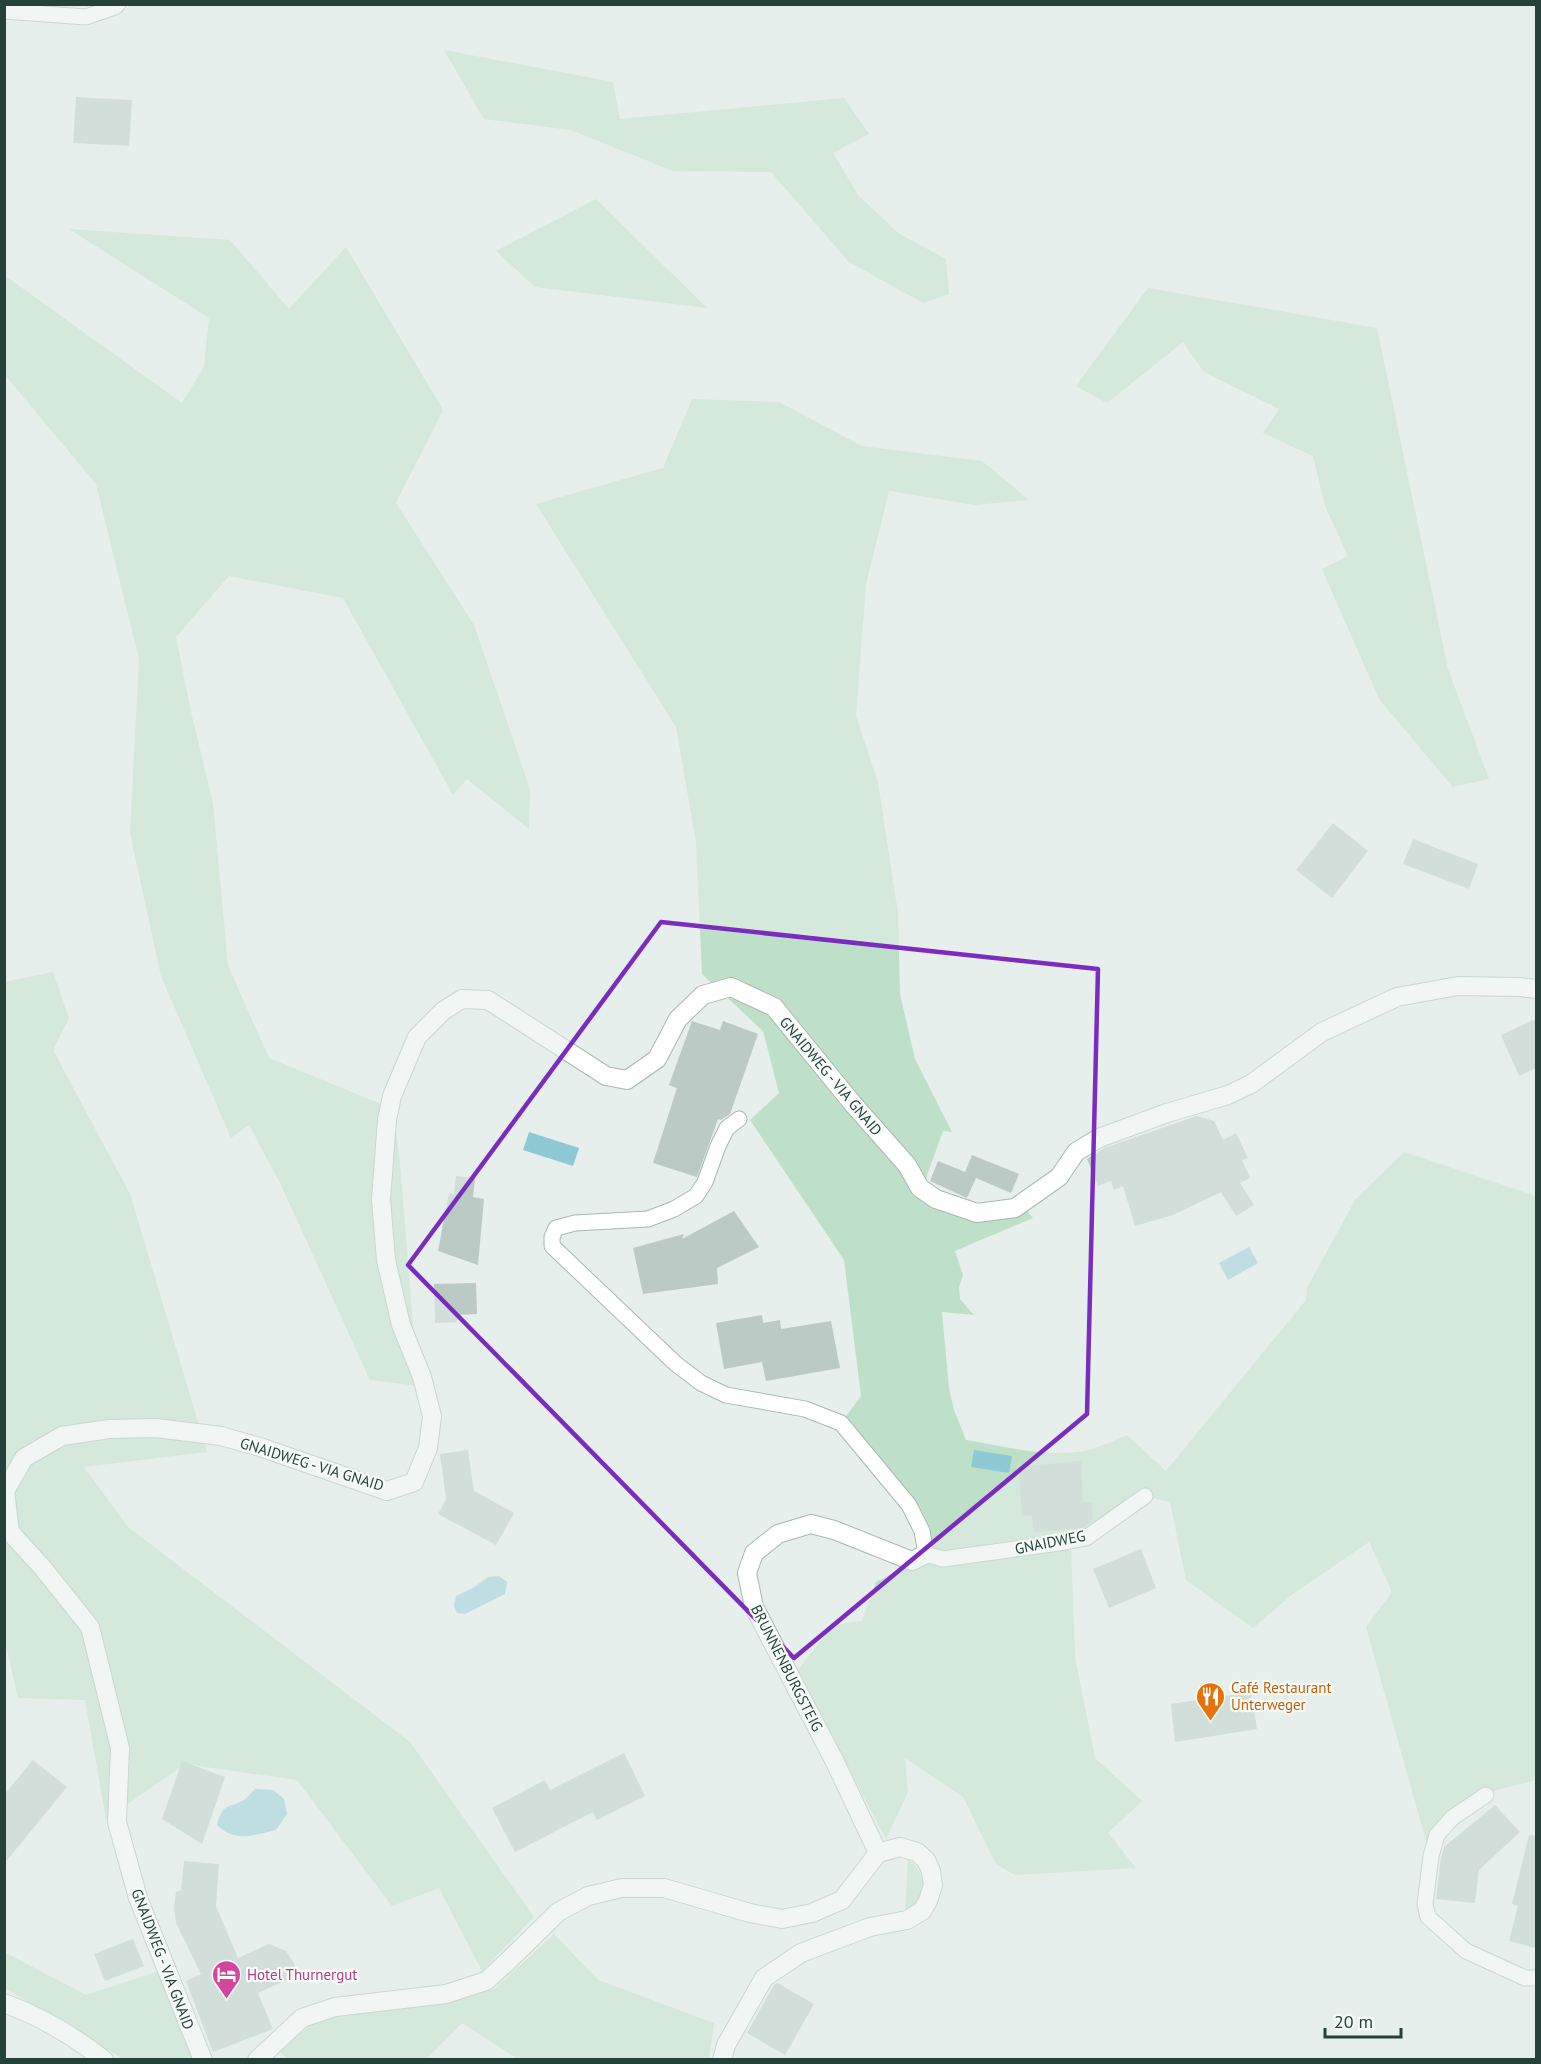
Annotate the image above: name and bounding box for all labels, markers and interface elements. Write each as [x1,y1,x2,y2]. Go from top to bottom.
street label: GNAIDWEG - VIA GNAID [776,1013,886,1139]
street label: GNAIDWEG - VIA GNAID [238,1433,386,1495]
street label: GNAIDWEG [1013,1526,1087,1558]
street label: BRUNNENBURGSTEIG [747,1601,827,1735]
place label: Café Restaurant Unterweger [1231,1678,1332,1714]
restaurant icon: Café Restaurant Unterweger [1194,1680,1226,1722]
street label: GNAIDWEG - VIA GNAID [127,1886,199,2032]
hotel icon: Hotel Thurnergut [210,1958,242,2000]
place label: Hotel Thurnergut [247,1965,357,1984]
scale bar [1325,2001,1402,2039]
text: 20 m [1334,2010,1373,2033]

